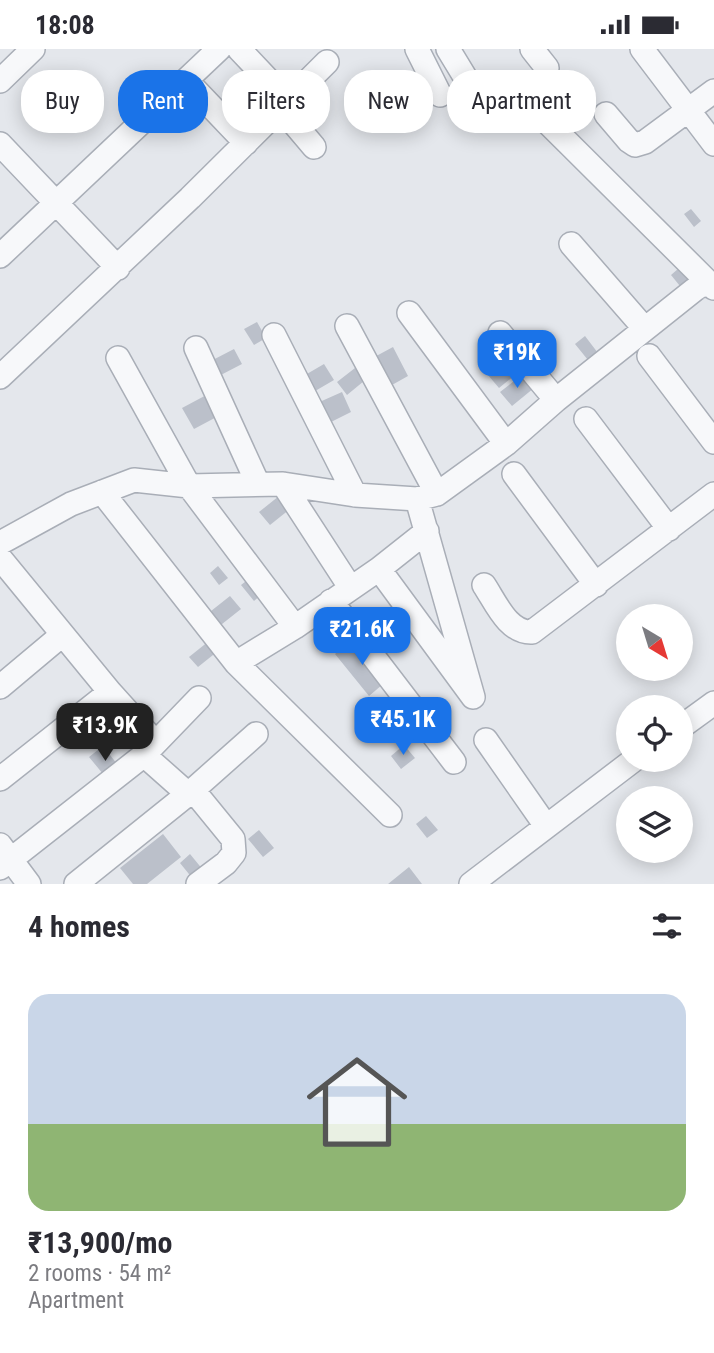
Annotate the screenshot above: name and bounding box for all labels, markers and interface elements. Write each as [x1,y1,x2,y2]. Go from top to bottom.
text: 18:08 [35,10,95,40]
chip: Buy [21,70,104,133]
chip: Rent [118,70,208,133]
chip: Filters [222,70,330,133]
chip: New [344,70,433,133]
chip: Apartment [447,70,596,133]
pin: ₹19K [476,331,558,390]
text: ₹19K [494,339,540,366]
north arrow [616,604,693,681]
map controls [616,604,693,863]
pin: ₹21.6K [305,607,419,667]
text: ₹21.6K [329,616,395,643]
button: locate [616,695,693,772]
pin: ₹45.1K [346,697,460,757]
pin: ₹13.9K [48,703,162,763]
text: ₹45.1K [370,706,436,733]
text: ₹13.9K [72,712,138,739]
button: layers [616,786,693,863]
icon: filters [648,907,686,945]
text: 4 homes [28,909,130,944]
icon: home [294,1039,420,1165]
text: ₹13,900/mo [28,1225,172,1260]
text: 2 rooms · 54 m² [28,1260,171,1287]
text: Apartment [28,1287,124,1314]

